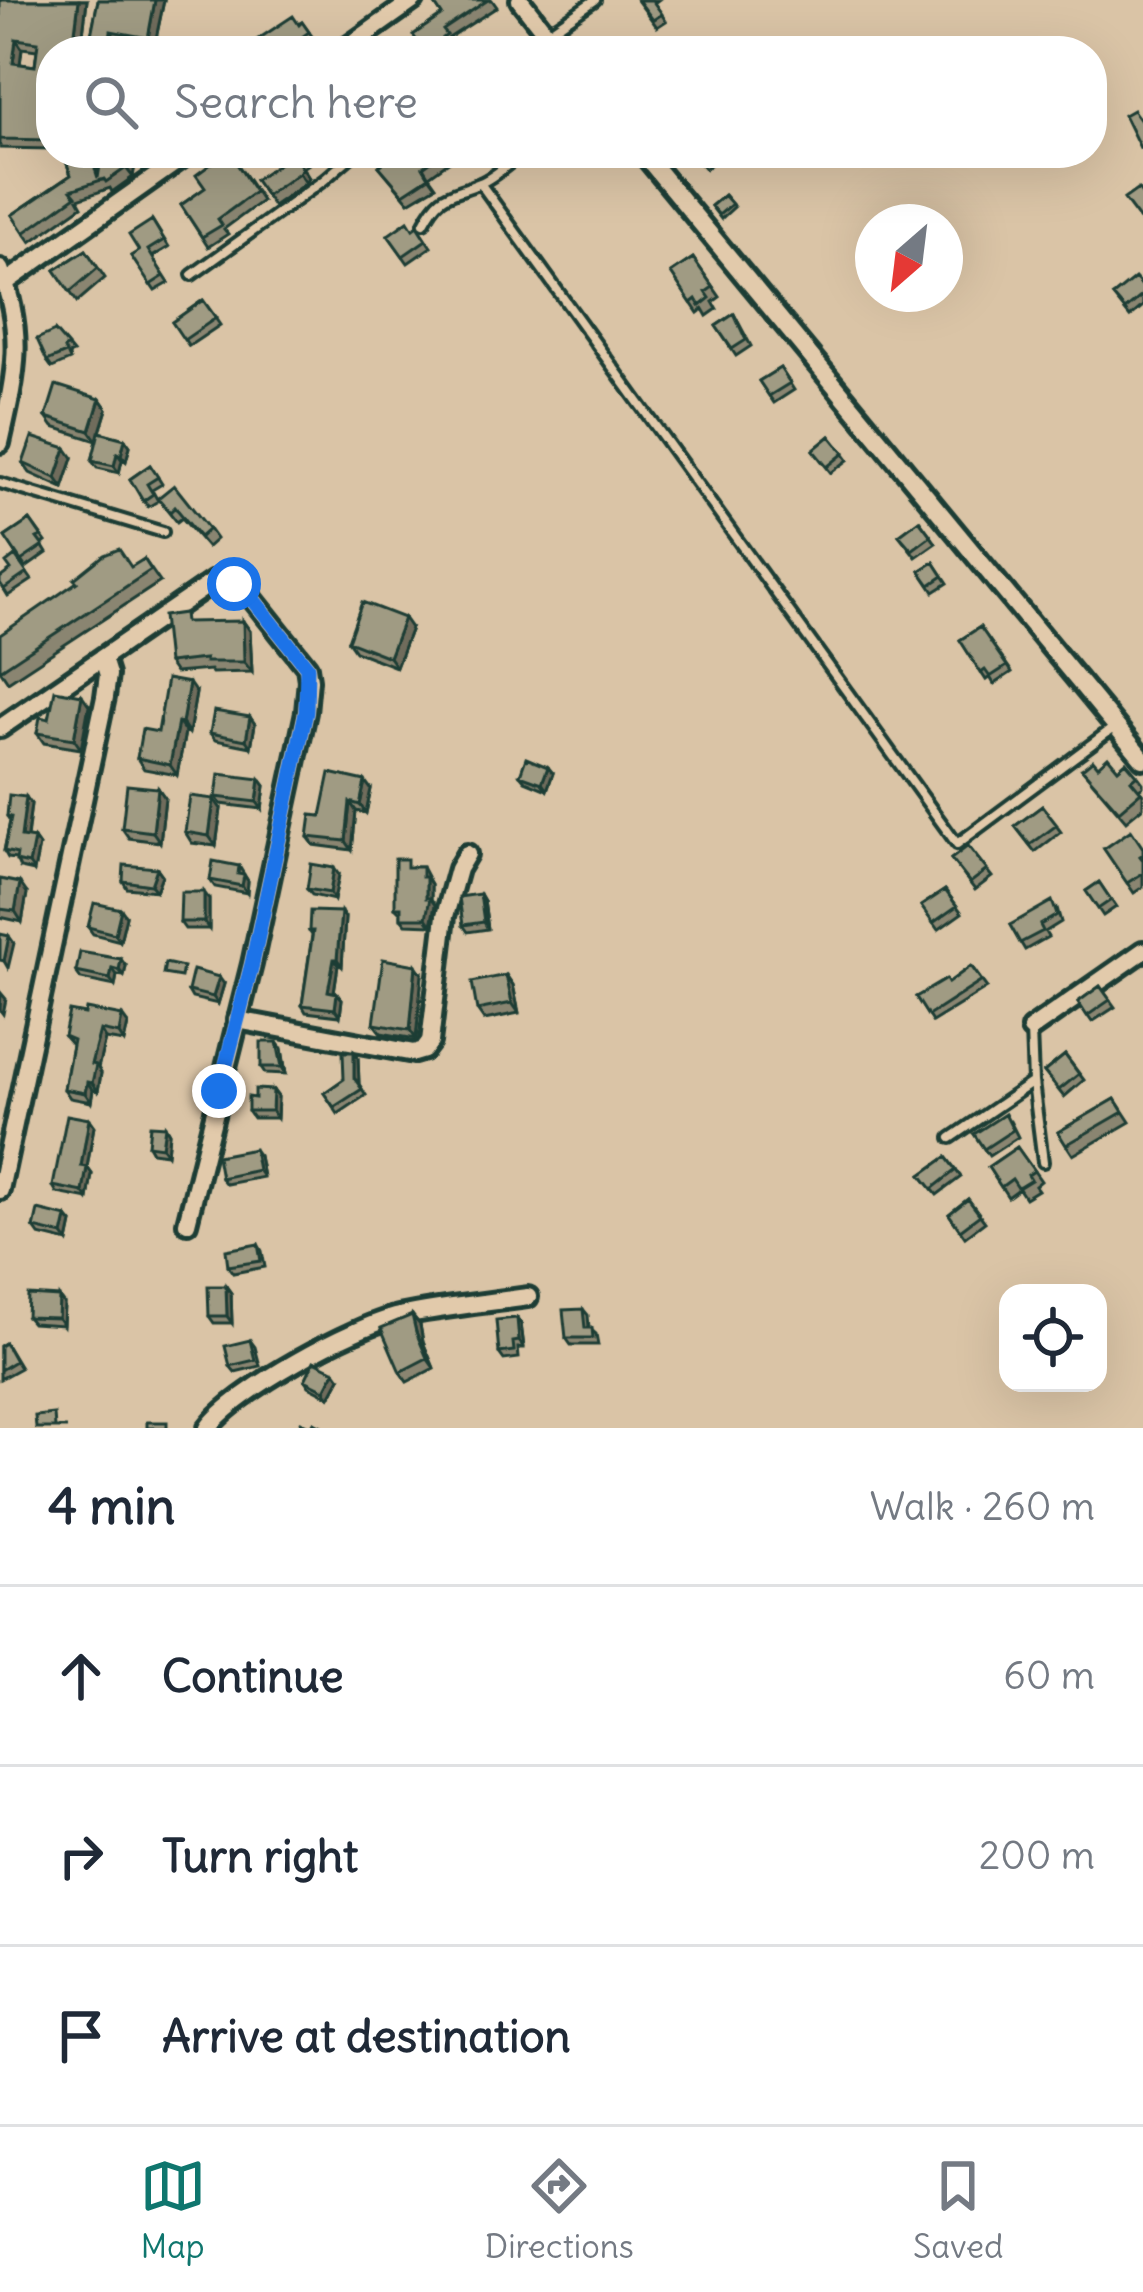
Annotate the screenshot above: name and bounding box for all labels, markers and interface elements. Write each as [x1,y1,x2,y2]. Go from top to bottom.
search box [36,36,1107,168]
icon: search [78,69,144,135]
text: Search here [174,74,418,130]
north arrow [855,204,963,312]
route start [207,557,261,611]
route end [192,1064,246,1118]
map controls [999,1284,1107,1392]
button: locate [999,1284,1107,1392]
text: 4 min [48,1474,175,1538]
text: Walk · 260 m [870,1482,1095,1531]
icon: ahead [48,1643,114,1709]
text: Continue [162,1648,344,1704]
text: 60 m [1003,1651,1095,1700]
icon: right [48,1823,114,1889]
text: Turn right [162,1828,358,1884]
text: 200 m [979,1831,1095,1880]
icon: arrive [48,2003,114,2069]
text: Arrive at destination [162,2008,571,2064]
tab: Map [140,2153,206,2267]
tab: Directions [485,2153,634,2267]
tab: Saved [913,2153,1003,2267]

